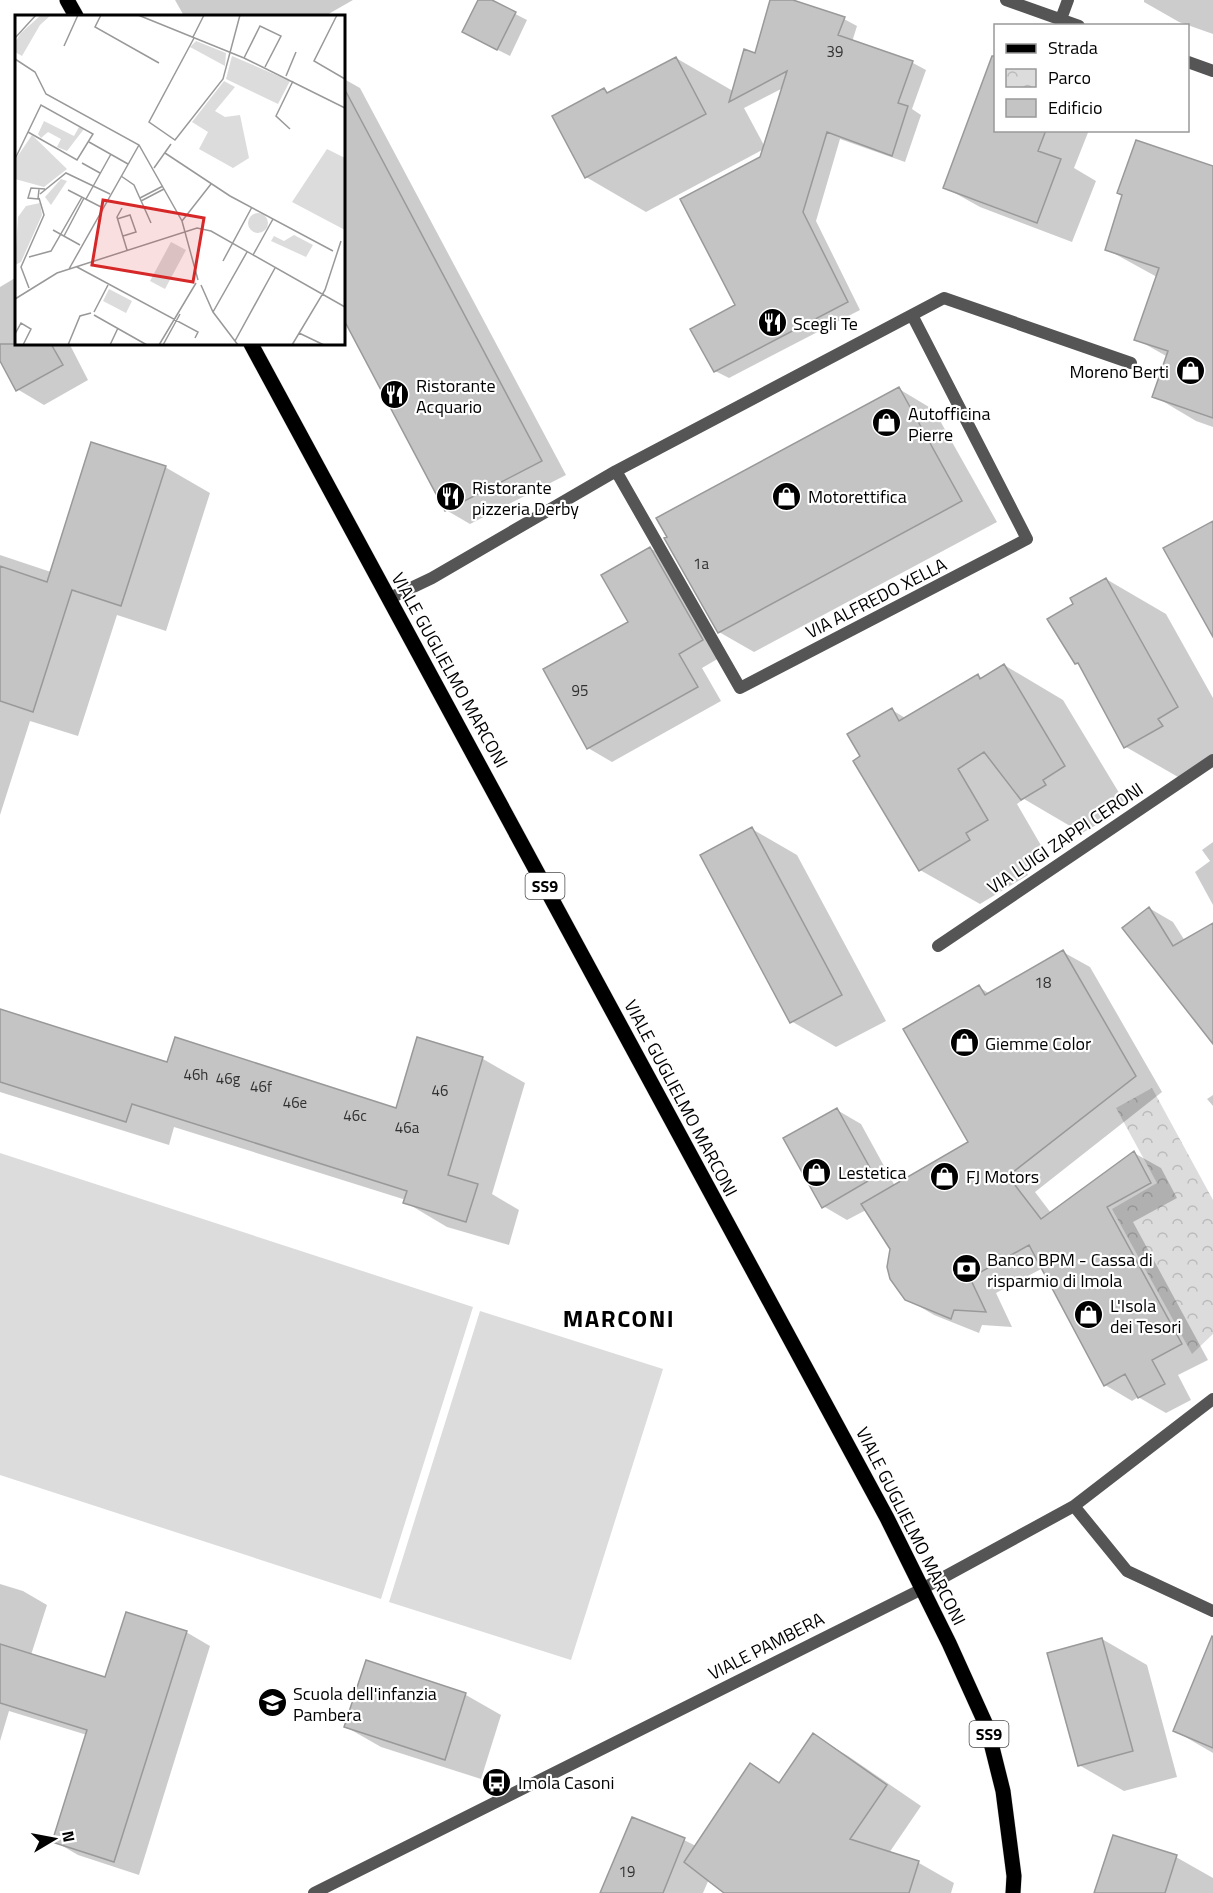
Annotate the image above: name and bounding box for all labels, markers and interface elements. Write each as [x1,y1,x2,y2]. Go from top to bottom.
inset map [15,15,345,345]
legend [994,24,1189,132]
text: Strada [1048,34,1098,61]
house number: 39 [827,40,843,63]
text: Parco [1048,64,1091,91]
text: Edificio [1048,94,1102,121]
restaurant icon: Scegli Te [756,307,788,339]
place label: Scegli Te [793,310,858,337]
shop icon: Moreno Berti [1174,355,1206,387]
place label: Moreno Berti [1070,358,1169,385]
place label: Ristorante Acquario [416,372,496,420]
restaurant icon: Ristorante Acquario [379,379,411,411]
place label: Autofficina Pierre [908,400,990,448]
shop icon: Autofficina Pierre [871,407,903,439]
place label: Ristorante pizzeria Derby [472,474,579,522]
shop icon: Motorettifica [771,480,803,512]
restaurant icon: Ristorante pizzeria Derby [435,481,467,513]
place label: Motorettifica [808,483,907,510]
street label: VIA ALFREDO XELLA [801,551,951,645]
house number: 1a [693,552,709,575]
street label: VIALE GUGLIELMO MARCONI [385,567,515,773]
house number: 95 [572,679,588,702]
street label: VIA LUIGI ZAPPI CERONI [982,776,1148,900]
road number: SS9 [526,873,564,899]
house number: 18 [1035,971,1051,994]
street label: VIALE GUGLIELMO MARCONI [618,995,744,1201]
shop icon: Giemme Color [948,1027,980,1059]
place label: Giemme Color [985,1030,1091,1057]
house number: 46h [184,1063,208,1086]
house number: 46g [216,1067,241,1090]
house number: 46f [250,1075,272,1098]
house number: 46 [432,1079,448,1102]
house number: 46e [283,1091,307,1114]
house number: 46c [343,1104,367,1127]
house number: 46a [395,1116,420,1139]
shop icon: Lestetica [801,1156,833,1188]
place label: Lestetica [838,1159,906,1186]
shop icon: FJ Motors [929,1160,961,1192]
place label: FJ Motors [966,1163,1039,1190]
place label: Banco BPM - Cassa di risparmio di Imola [987,1246,1153,1294]
bank icon: Banco BPM - Cassa di risparmio di Imola [950,1253,982,1285]
place label: L'Isola dei Tesori [1110,1292,1181,1340]
shop icon: L'Isola dei Tesori [1073,1299,1105,1331]
district label: MARCONI [563,1300,675,1336]
street label: VIALE GUGLIELMO MARCONI [849,1422,973,1630]
street label: VIALE PAMBERA [703,1605,829,1687]
place label: Scuola dell'infanzia Pambera [293,1680,437,1728]
school or university icon: Scuola dell'infanzia Pambera [256,1687,288,1719]
road number: SS9 [970,1721,1008,1747]
bus stop icon: Imola Casoni [481,1766,513,1798]
place label: Imola Casoni [518,1769,614,1796]
north arrow [24,1809,84,1869]
text: N [56,1829,82,1844]
house number: 19 [619,1860,635,1883]

